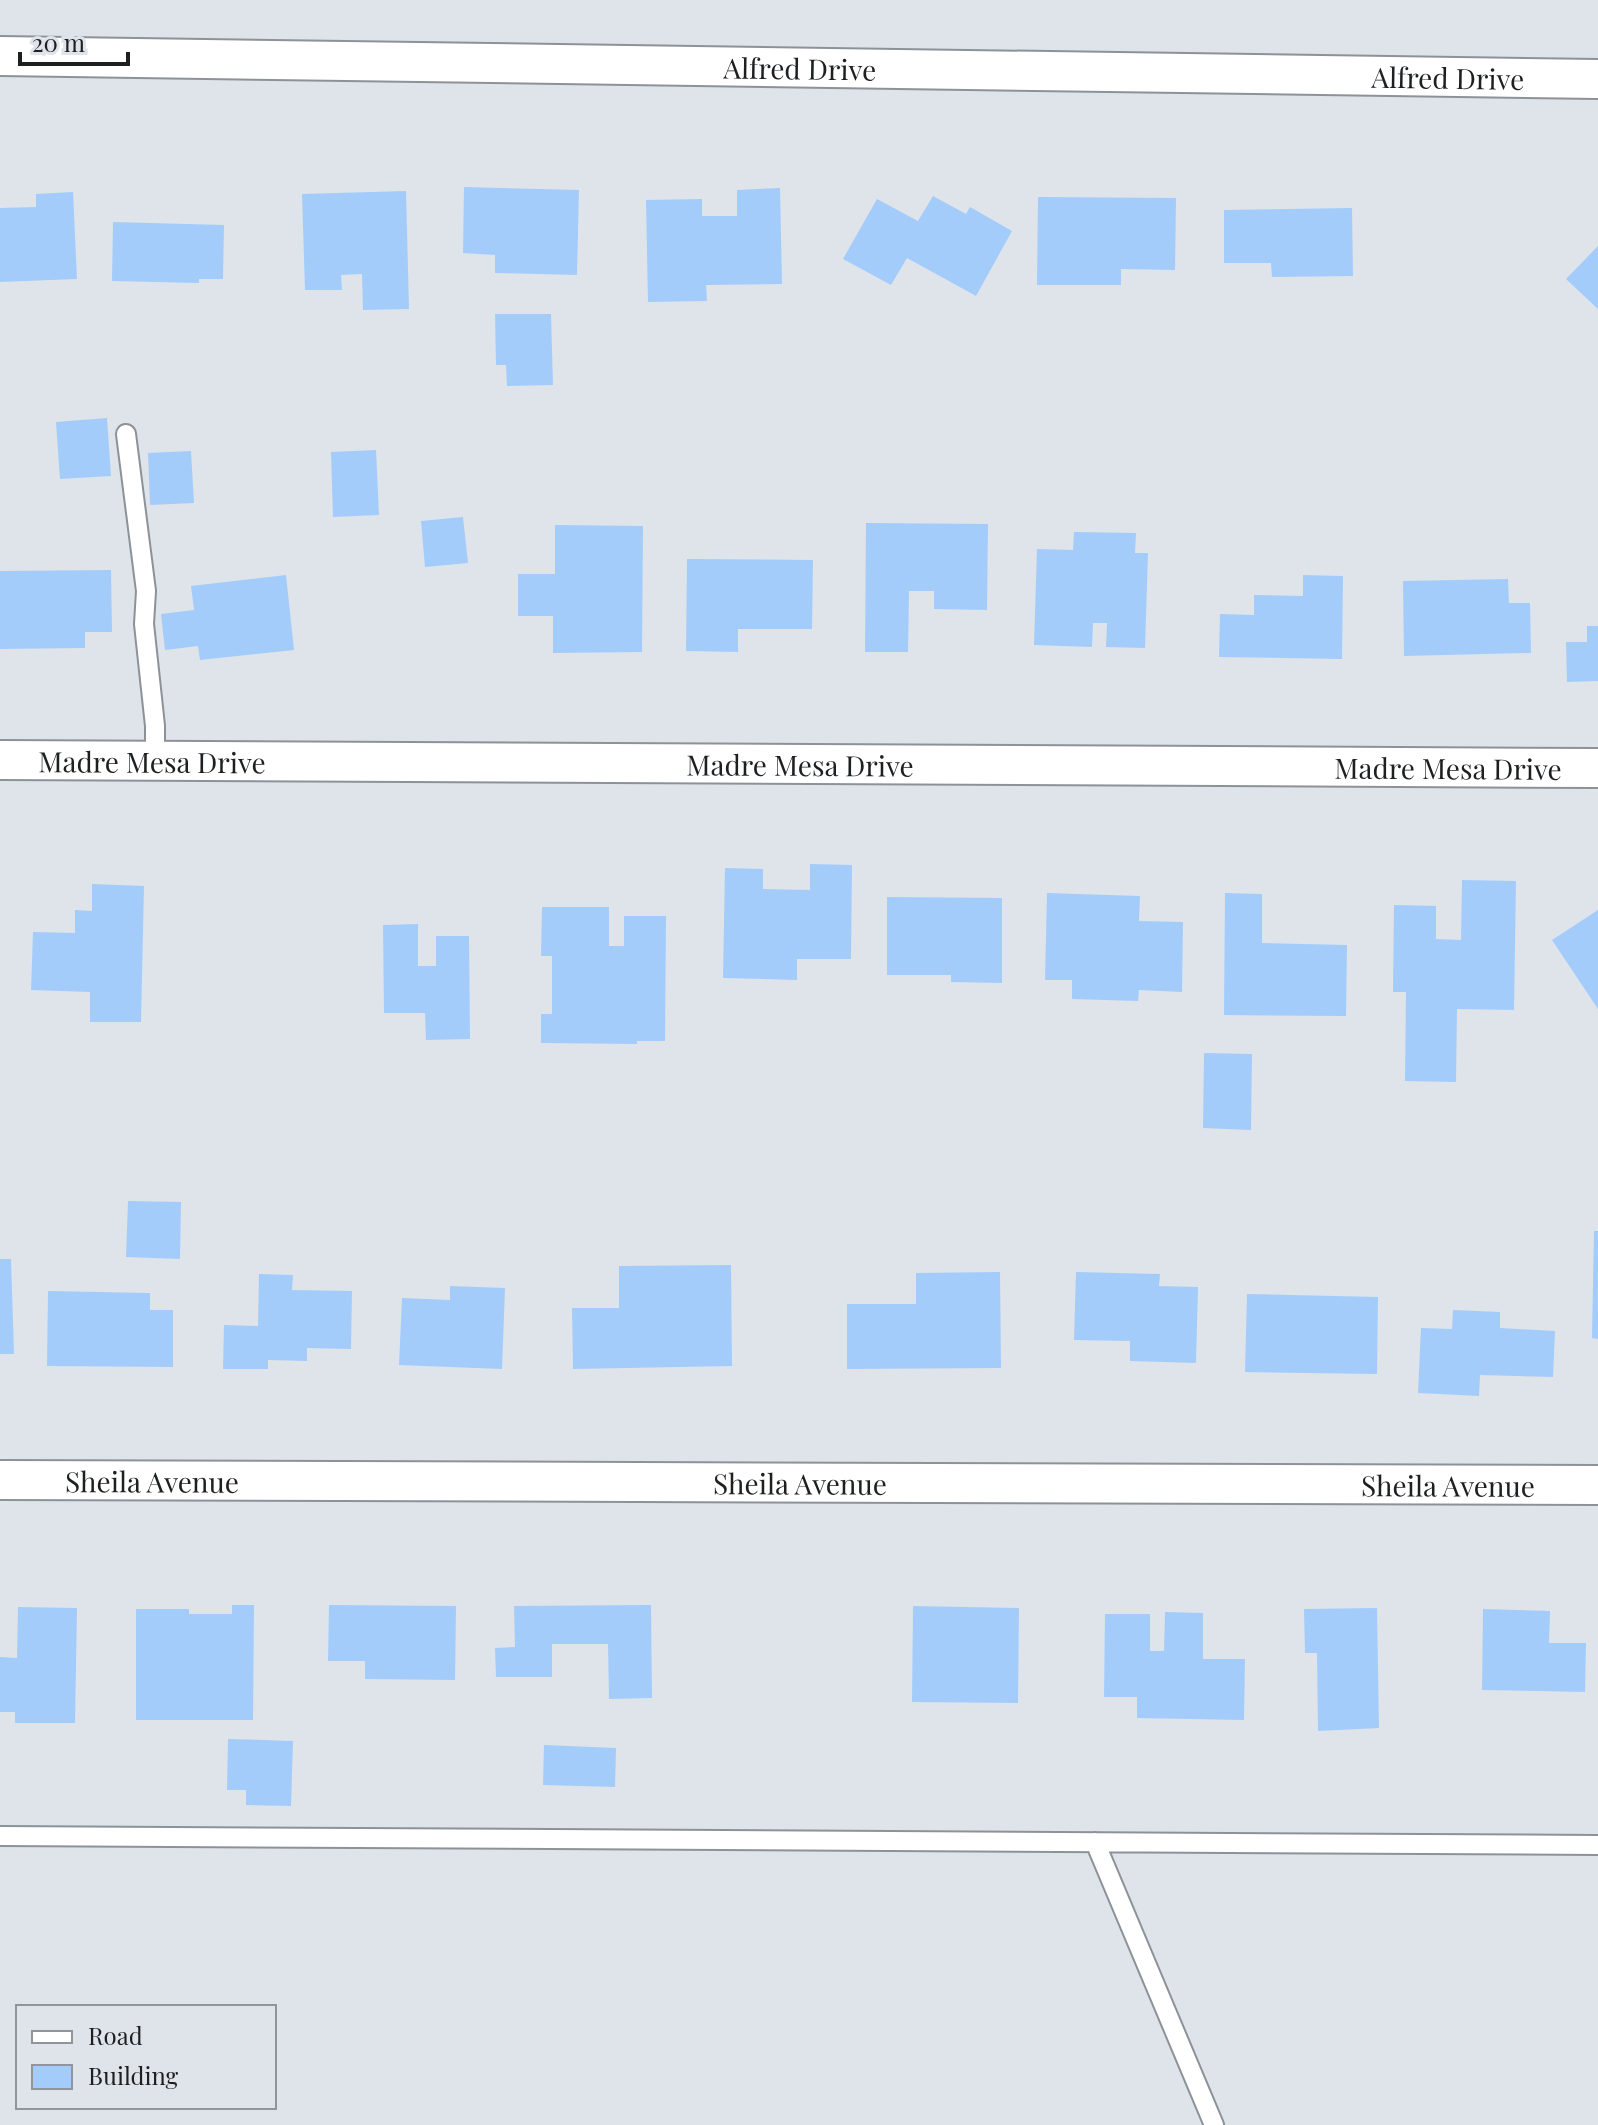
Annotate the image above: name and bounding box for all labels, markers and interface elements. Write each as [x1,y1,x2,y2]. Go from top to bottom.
scale bar [20,16,128,66]
text: 20 m [32,26,85,58]
street label: Alfred Drive [722,48,877,87]
street label: Alfred Drive [1370,57,1525,96]
street label: Madre Mesa Drive [38,742,266,780]
street label: Madre Mesa Drive [686,745,914,783]
street label: Madre Mesa Drive [1334,748,1562,786]
street label: Sheila Avenue [65,1462,239,1499]
street label: Sheila Avenue [713,1464,887,1501]
street label: Sheila Avenue [1361,1466,1535,1503]
legend [16,2005,276,2109]
text: Road [88,2019,143,2051]
text: Building [88,2059,179,2091]

